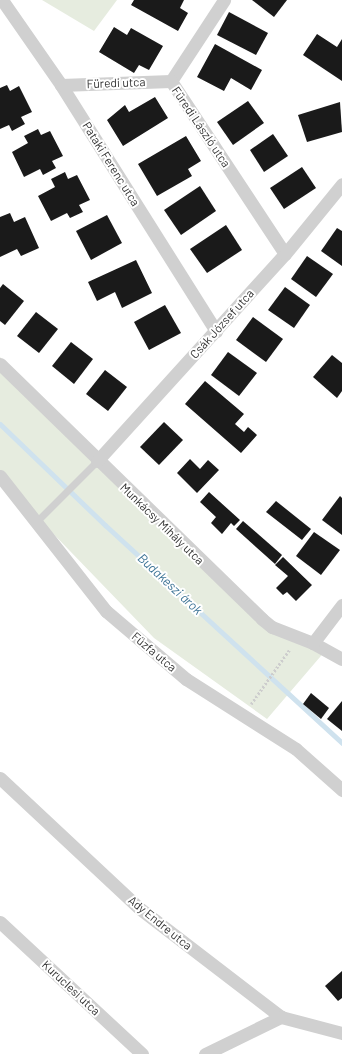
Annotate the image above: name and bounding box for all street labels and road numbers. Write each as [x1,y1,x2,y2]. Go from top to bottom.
street label: Füredi utca [86,75,146,91]
street label: Füredi László utca [169,84,233,170]
street label: Pataki Ferenc utca [79,119,143,209]
street label: Csák József utca [187,286,257,362]
street label: Munkácsy Mihály utca [117,480,207,568]
street label: Fűzfa utca [129,629,179,675]
street label: Ady Endre utca [125,893,195,953]
street label: Kuruclesi utca [39,957,103,1019]

